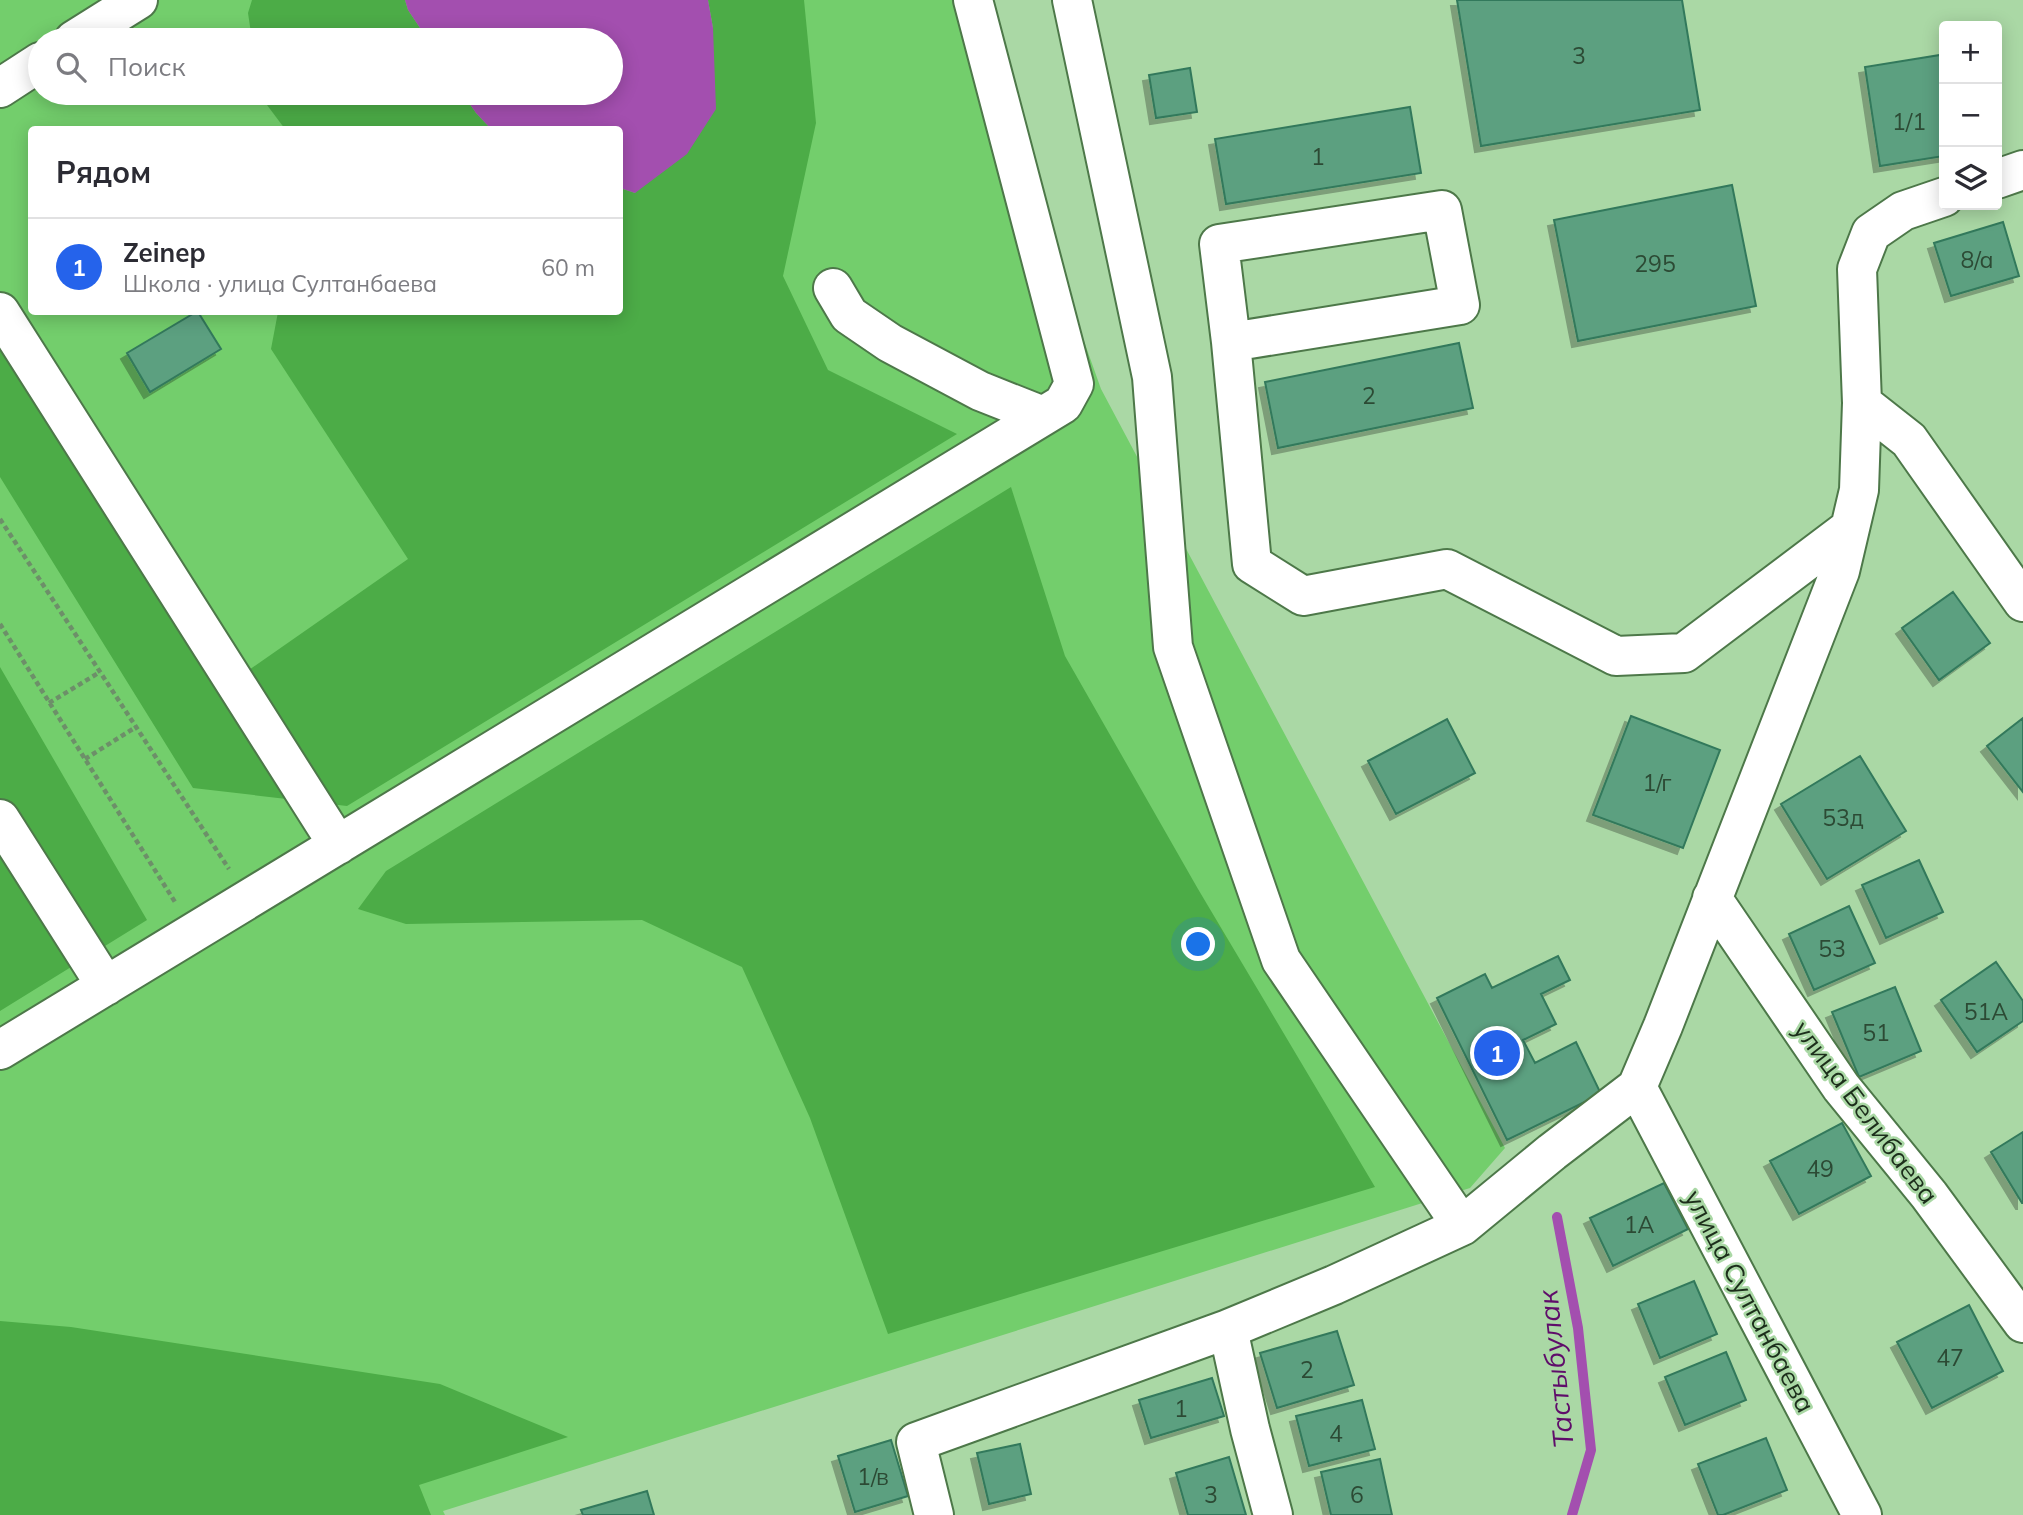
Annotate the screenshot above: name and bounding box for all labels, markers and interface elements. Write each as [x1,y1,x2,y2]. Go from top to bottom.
map controls [1939,21,2002,210]
button: + [1939,21,2002,84]
search box [28,28,623,105]
house number: 3 [1572,41,1586,70]
icon: search [52,48,90,86]
text: Поиск [108,50,186,83]
button: − [1939,84,2002,147]
house number: 1/1 [1892,107,1926,136]
house number: 1 [1311,142,1325,171]
button: layers [1939,147,2002,210]
text: Рядом [56,153,151,191]
text: Zeinep [123,236,206,269]
house number: 8/а [1960,245,1994,274]
house number: 295 [1634,249,1676,278]
text: 1 [72,253,86,282]
text: 60 m [541,253,595,282]
text: Школа · улица Султанбаева [123,269,437,298]
house number: 2 [1362,381,1376,410]
house number: 1/г [1642,768,1672,797]
house number: 53д [1822,803,1864,832]
your location [1181,927,1215,961]
house number: 53 [1818,934,1846,963]
house number: 51А [1964,997,2008,1026]
street label: улица Белибаева [1786,1014,1946,1210]
house number: 51 [1862,1018,1890,1047]
pin: 1 [1474,1027,1520,1079]
house number: 49 [1806,1154,1834,1183]
street label: улица Султанбаева [1677,1184,1823,1418]
house number: 1А [1624,1210,1654,1239]
water label: Тастыбулак [1529,1287,1581,1450]
house number: 47 [1936,1343,1964,1372]
house number: 2 [1300,1355,1314,1384]
house number: 1 [1174,1394,1188,1423]
house number: 4 [1329,1419,1343,1448]
house number: 1/в [857,1462,889,1491]
house number: 3 [1204,1480,1218,1509]
house number: 6 [1350,1480,1364,1509]

